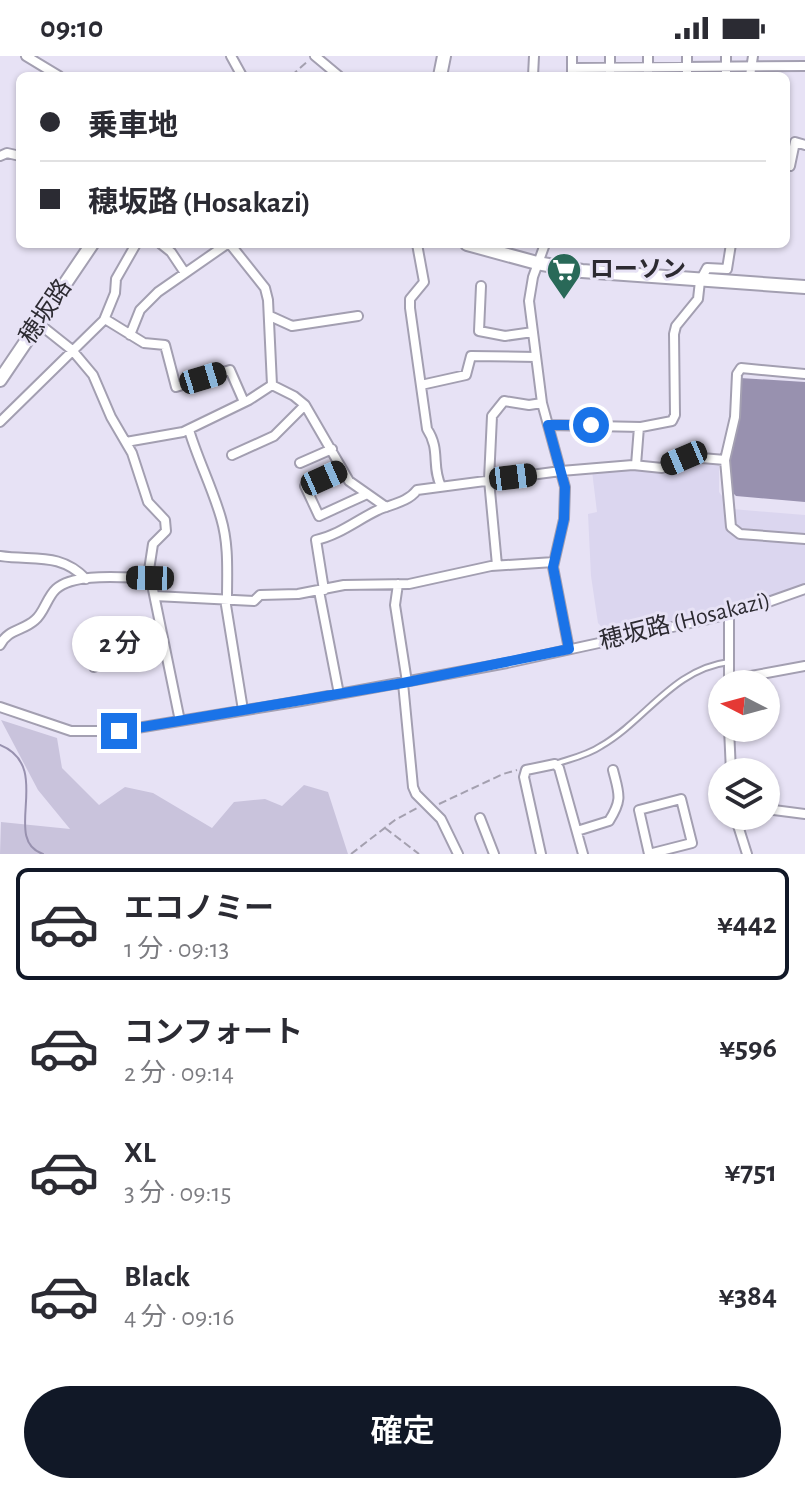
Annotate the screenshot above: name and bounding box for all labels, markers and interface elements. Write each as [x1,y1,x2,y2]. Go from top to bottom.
text: 09:10 [40,13,103,43]
text: 乗車地 [88,111,178,141]
text: 穂坂路 (Hosakazi) [88,188,311,218]
supermarket icon: ローソン [545,251,583,301]
place label: ローソン [590,258,686,282]
street label: 穂坂路 [14,274,76,349]
car [177,360,229,396]
route start [573,407,609,443]
car [657,438,711,478]
car [297,457,351,499]
car [488,462,538,492]
car [126,566,174,590]
street label: 穂坂路 (Hosakazi) [597,586,773,654]
callout: 2 分 [71,615,167,671]
text: 2 分 [99,631,141,657]
north arrow [708,670,780,742]
map controls [708,670,780,830]
route end [101,713,137,749]
button: layers [708,758,780,830]
icon: car [28,888,100,960]
text: エコノミー [124,894,274,924]
text: ¥442 [717,909,777,939]
text: 1 分 · 09:13 [124,936,229,962]
icon: car [28,1012,100,1084]
text: コンフォート [124,1018,303,1048]
text: ¥596 [719,1033,777,1063]
text: 2 分 · 09:14 [124,1060,234,1086]
icon: car [28,1136,100,1208]
text: XL [124,1138,156,1168]
text: ¥751 [725,1157,777,1187]
text: 3 分 · 09:15 [124,1180,231,1206]
icon: car [28,1260,100,1332]
text: Black [124,1262,190,1292]
text: ¥384 [718,1281,777,1311]
text: 4 分 · 09:16 [124,1304,234,1330]
button: 確定 [24,1386,781,1478]

